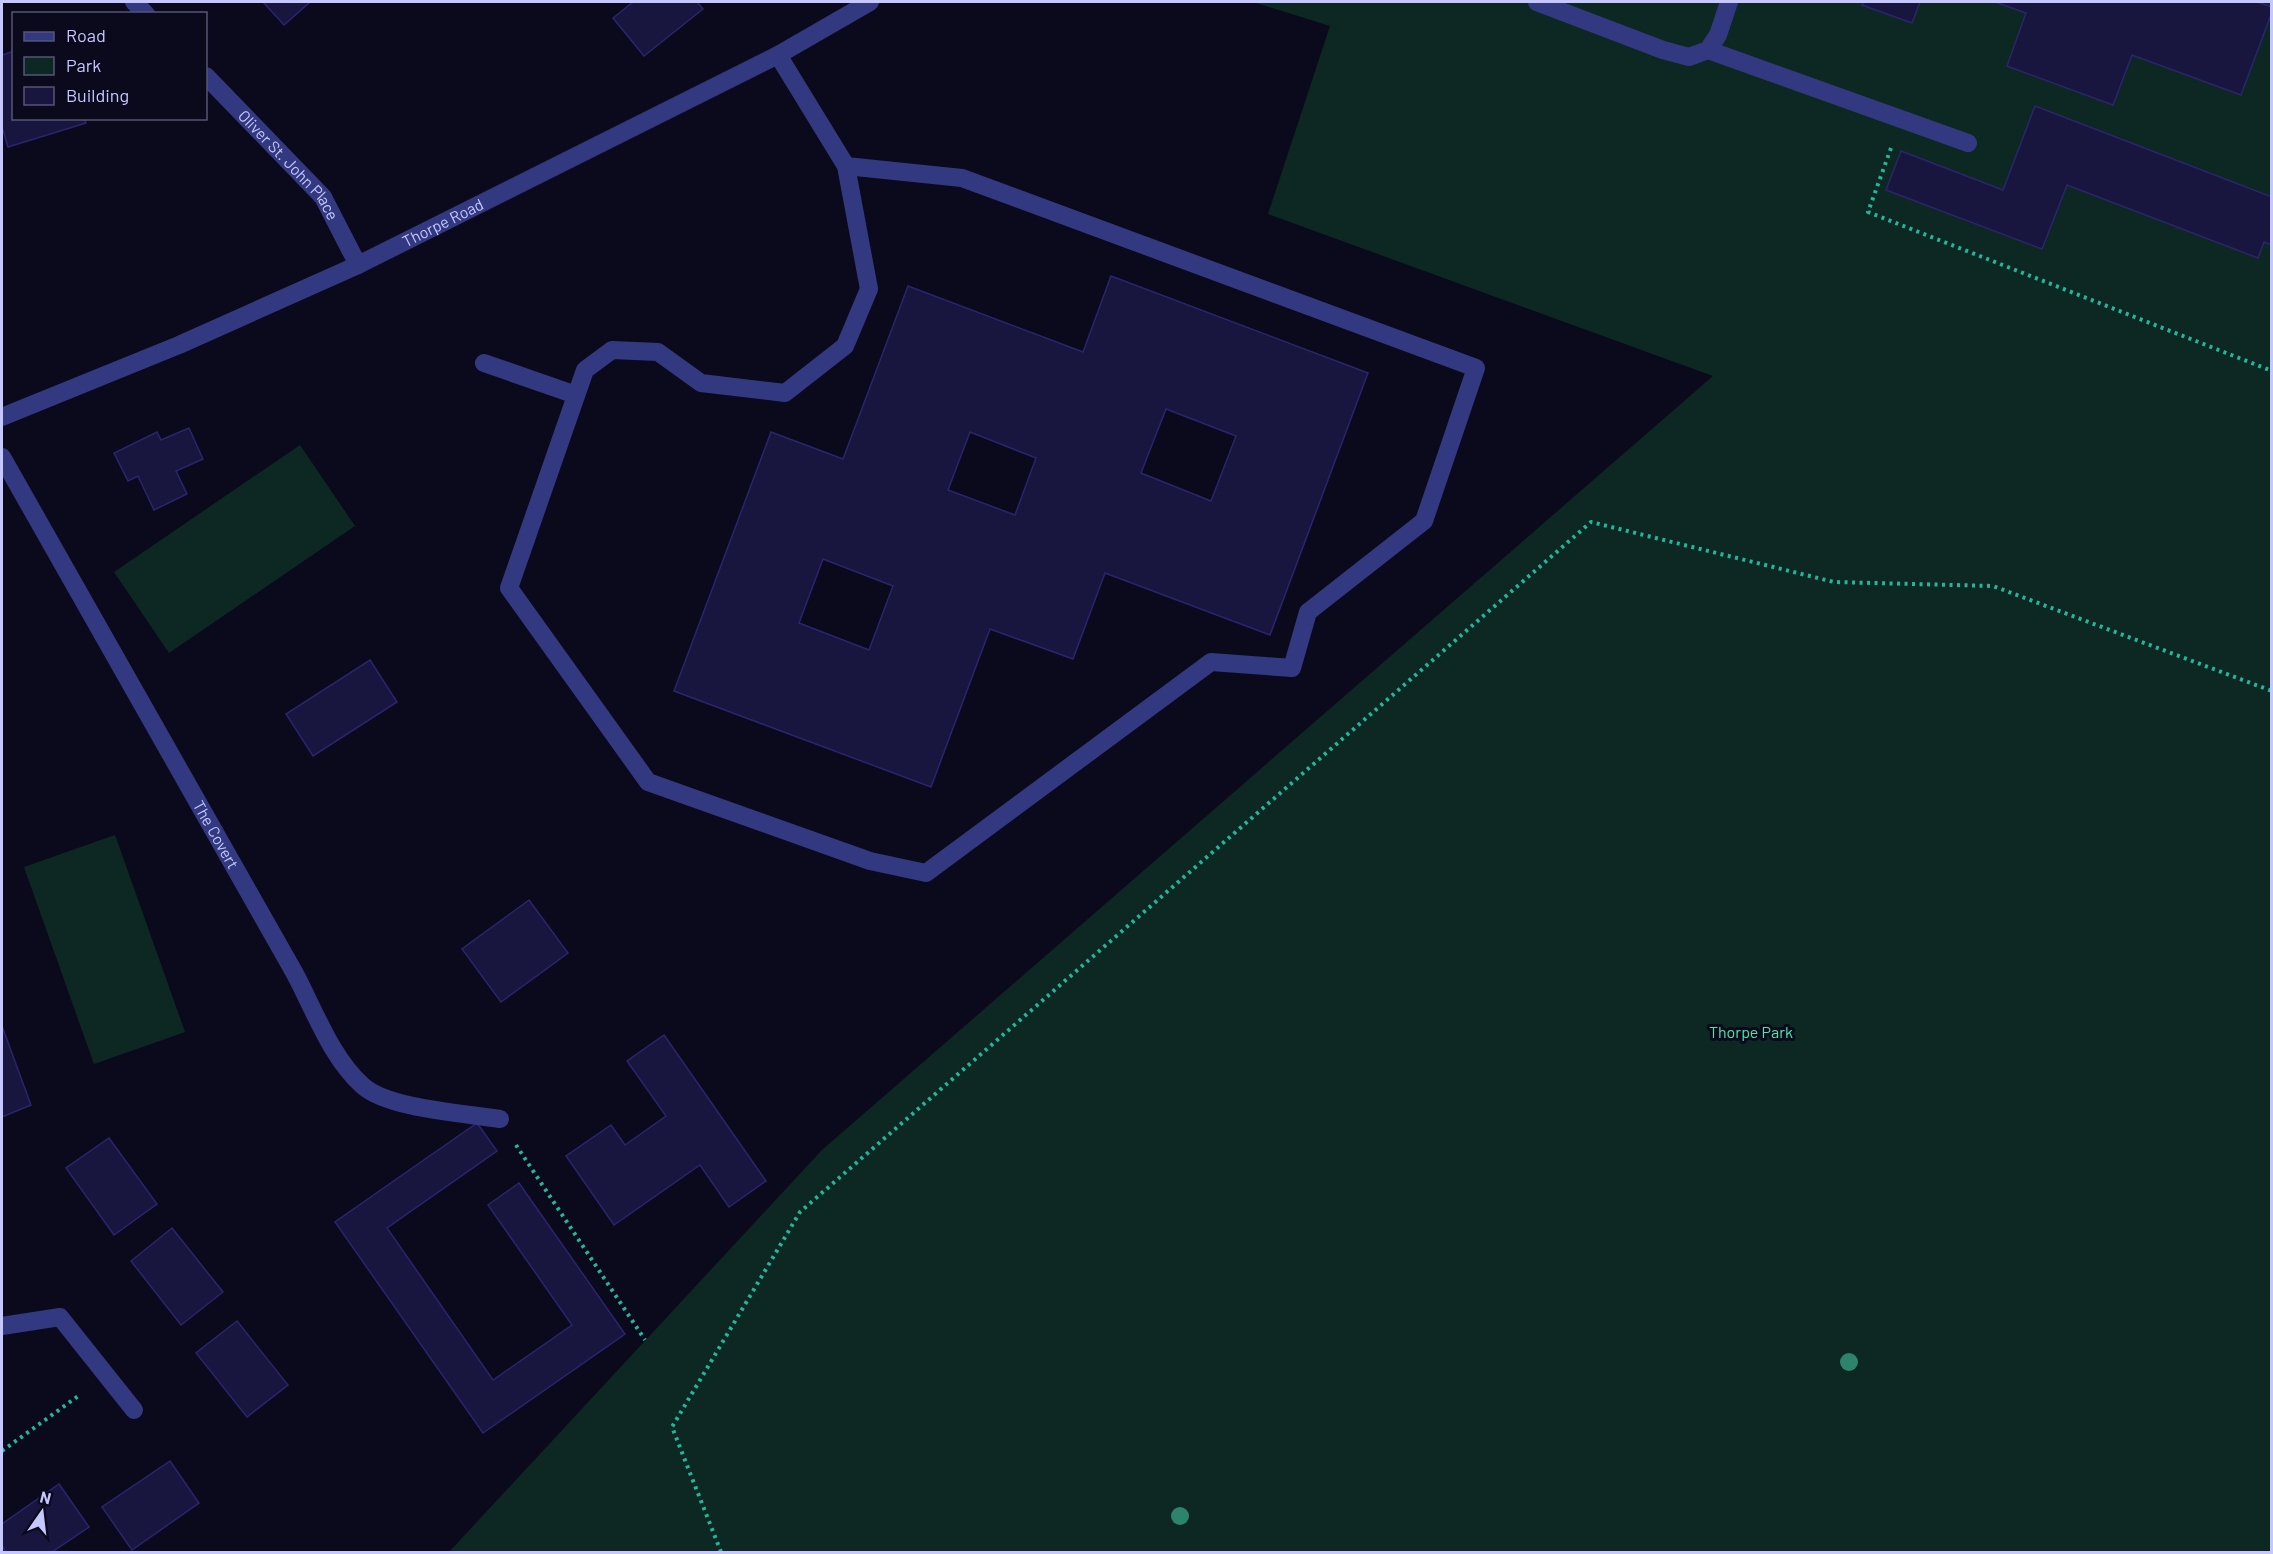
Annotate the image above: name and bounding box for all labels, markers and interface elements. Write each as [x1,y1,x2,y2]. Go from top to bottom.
legend [12,12,207,120]
text: Road [66,24,106,46]
text: Park [66,54,101,76]
text: Building [66,84,129,106]
street label: Oliver St. John Place [235,106,343,223]
street label: Thorpe Road [399,194,486,250]
street label: The Covert [190,797,243,872]
park label: Thorpe Park [1709,1022,1793,1041]
north arrow [12,1482,72,1542]
text: N [38,1486,53,1507]

